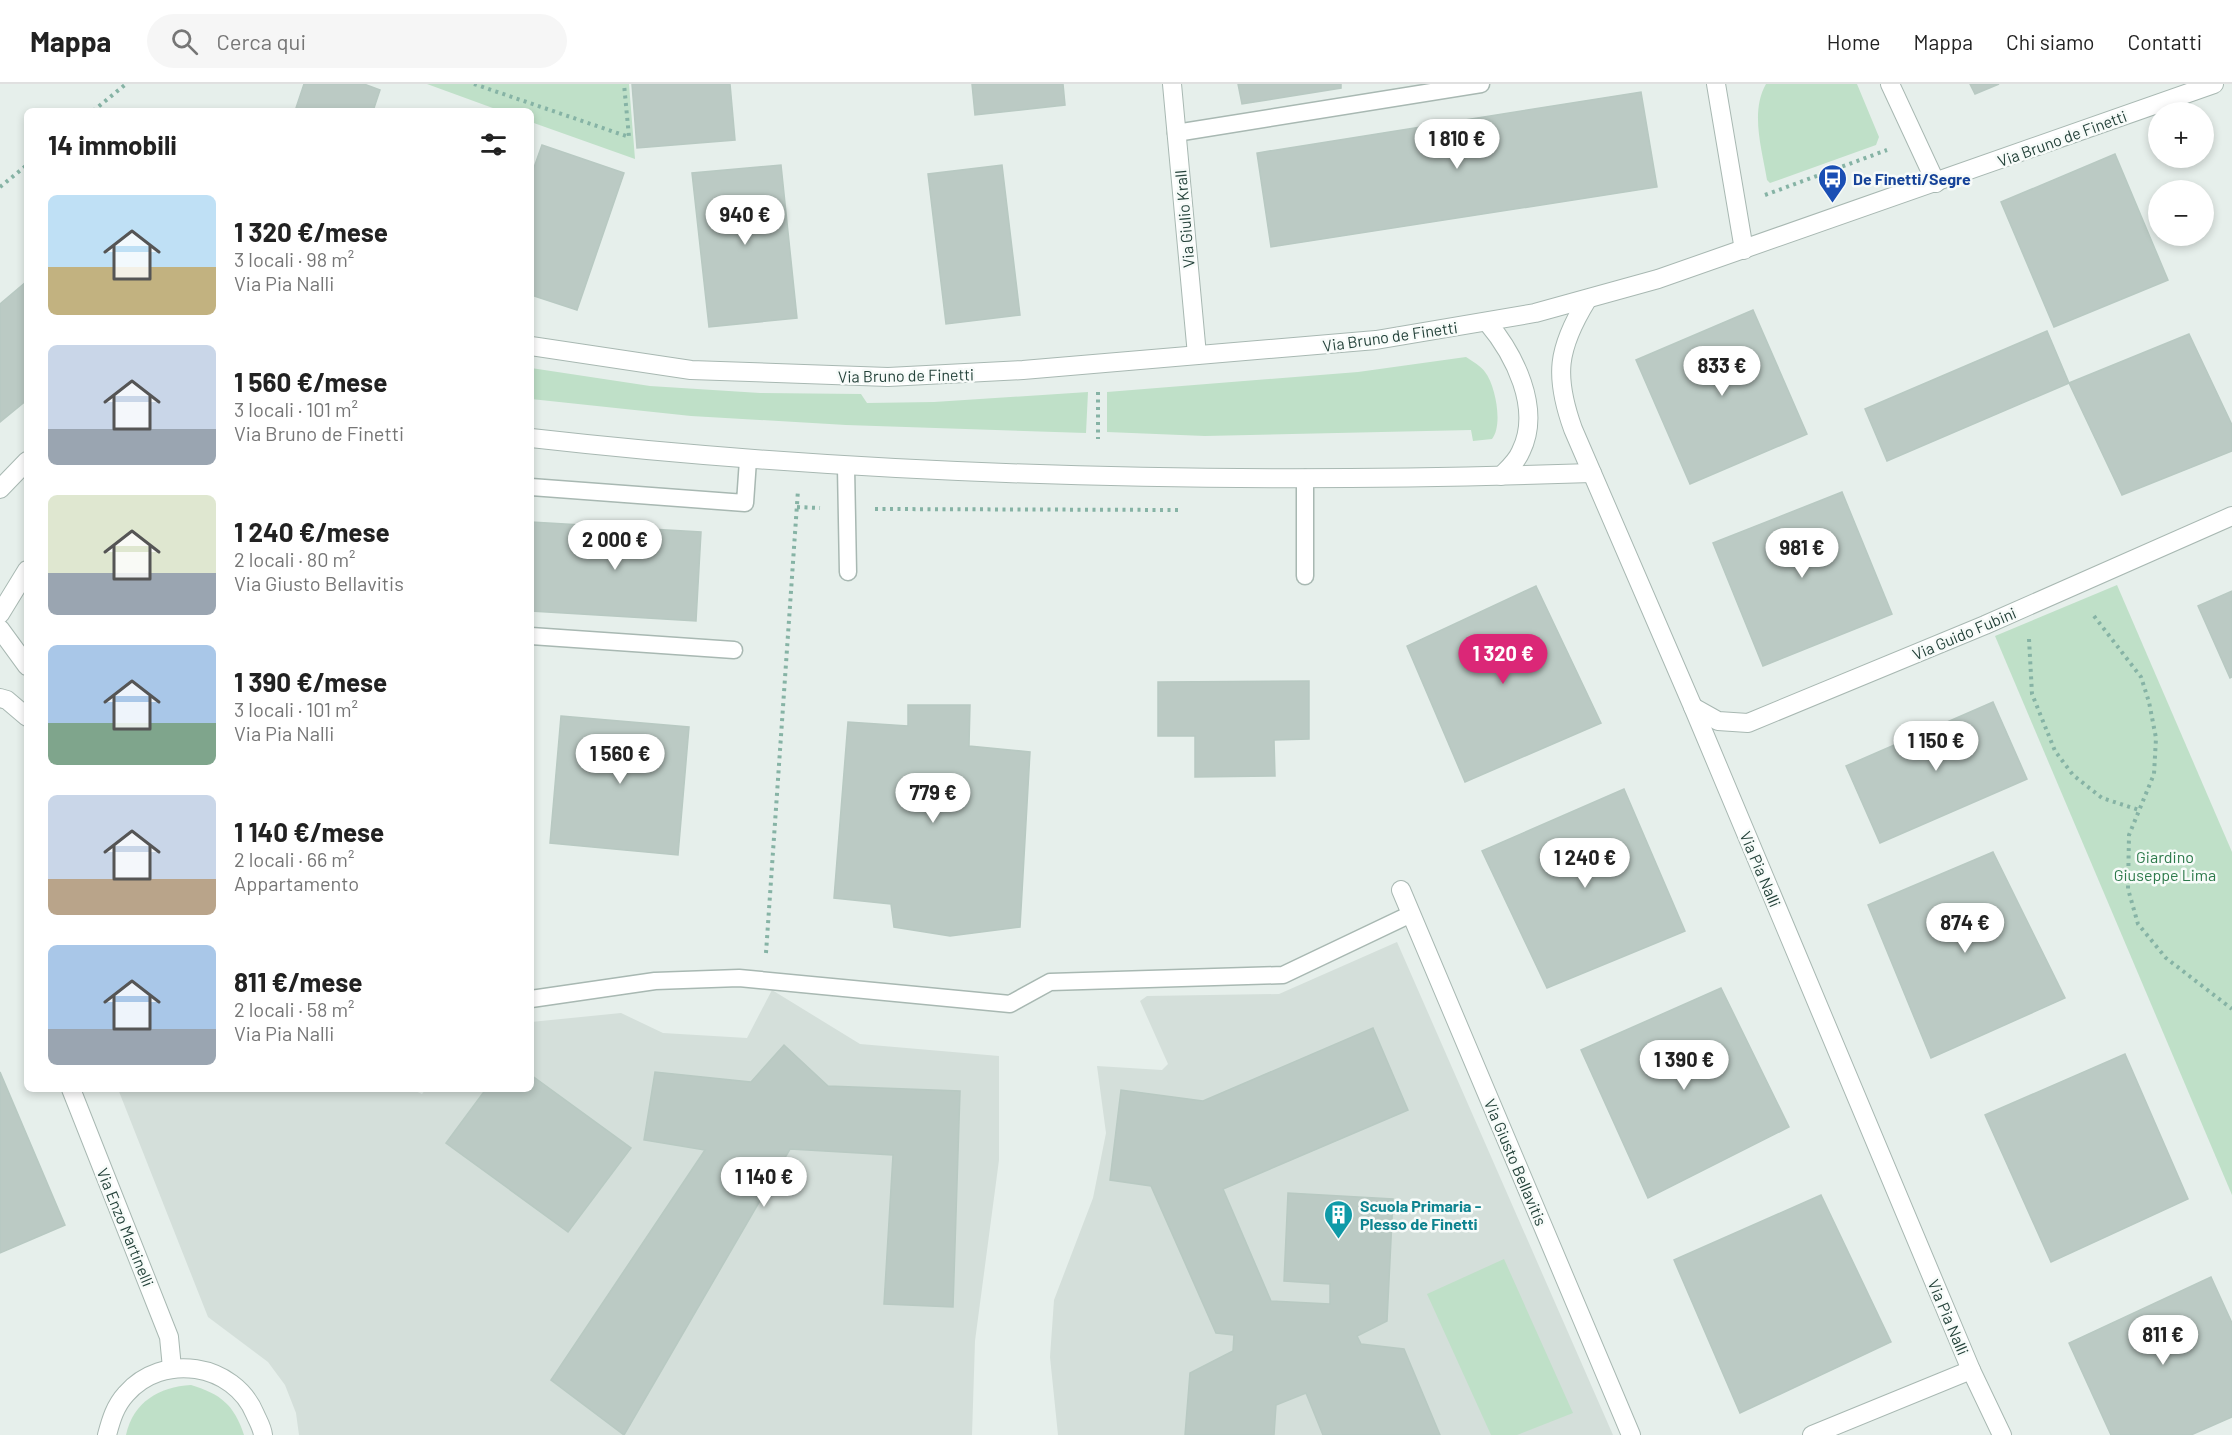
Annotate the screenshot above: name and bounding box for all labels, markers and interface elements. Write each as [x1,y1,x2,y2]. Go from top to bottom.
search box [147,14,567,68]
text: Mappa [30,24,111,58]
icon: search [168,25,201,58]
text: Cerca qui [216,28,306,54]
text: Home [1827,29,1880,54]
text: Mappa [1913,29,1973,54]
text: Chi siamo [2006,29,2095,54]
text: Contatti [2128,29,2202,54]
map controls [2148,102,2214,246]
button: + [2148,102,2214,168]
street label: Via Bruno de Finetti [1995,106,2129,170]
pin: 1 810 € [1402,119,1512,170]
text: 1 810 € [1429,126,1485,150]
icon: filters [477,128,510,161]
text: 14 immobili [48,129,177,160]
bus stop icon: De Finetti/Segre [1816,162,1848,204]
street label: Via Giulio Krall [1170,169,1198,269]
place label: De Finetti/Segre [1853,169,1971,188]
button: − [2148,180,2214,246]
pin: 940 € [703,195,787,246]
text: 940 € [720,202,770,226]
text: 1 320 €/mese [234,216,388,247]
icon: home [96,219,168,291]
text: 3 locali · 98 m² [234,247,354,271]
text: Via Pia Nalli [234,271,334,295]
street label: Via Bruno de Finetti [1321,317,1459,355]
pin: 833 € [1680,346,1764,397]
text: 833 € [1697,353,1747,377]
street label: Via Bruno de Finetti [838,364,974,386]
text: 1 560 €/mese [234,366,387,397]
icon: home [96,369,168,441]
text: 3 locali · 101 m² [234,397,358,421]
text: Via Bruno de Finetti [234,421,404,445]
text: 1 240 €/mese [234,516,390,547]
icon: home [96,519,168,591]
pin: 2 000 € [560,520,670,571]
text: 2 000 € [582,527,648,551]
pin: 981 € [1760,528,1844,579]
text: 981 € [1780,535,1824,559]
text: 2 locali · 80 m² [234,547,356,571]
text: Via Giusto Bellavitis [234,571,404,595]
street label: Via Guido Fubini [1909,603,2019,663]
pin: 1 320 € [1448,634,1558,685]
text: 1 320 € [1472,641,1534,665]
text: 1 390 €/mese [234,666,387,697]
icon: home [96,669,168,741]
text: 3 locali · 101 m² [234,697,358,721]
text: Via Pia Nalli [234,721,334,745]
pin: 1 150 € [1881,721,1991,772]
text: 1 150 € [1907,728,1965,752]
pin: 1 560 € [565,734,675,785]
text: 1 560 € [590,741,650,765]
pin: 779 € [891,773,975,824]
text: 779 € [909,780,957,804]
text: 1 140 €/mese [234,816,384,847]
icon: home [96,819,168,891]
street label: Via Pia Nalli [1737,828,1785,910]
pin: 1 240 € [1530,838,1640,889]
text: 1 240 € [1554,845,1616,869]
text: 2 locali · 66 m² [234,847,354,871]
park label: Giardino Giuseppe Lima [2114,847,2216,884]
text: Appartamento [234,871,359,895]
pin: 874 € [1923,903,2007,954]
text: 874 € [1940,910,1990,934]
text: 811 €/mese [234,966,363,997]
icon: home [96,969,168,1041]
text: 2 locali · 58 m² [234,997,355,1021]
text: Via Pia Nalli [234,1021,334,1045]
pin: 1 390 € [1629,1040,1739,1091]
text: 1 390 € [1654,1047,1714,1071]
street label: Via Giusto Bellavitis [1481,1096,1551,1228]
pin: 1 140 € [709,1157,819,1208]
text: 1 140 € [735,1164,793,1188]
street label: Via Enzo Martinelli [94,1165,158,1289]
place label: Scuola Primaria - Plesso de Finetti [1360,1196,1482,1233]
building icon: Scuola Primaria - Plesso de Finetti [1323,1198,1355,1240]
street label: Via Pia Nalli [1925,1276,1973,1358]
pin: 811 € [2121,1315,2205,1366]
text: 811 € [2142,1322,2184,1346]

